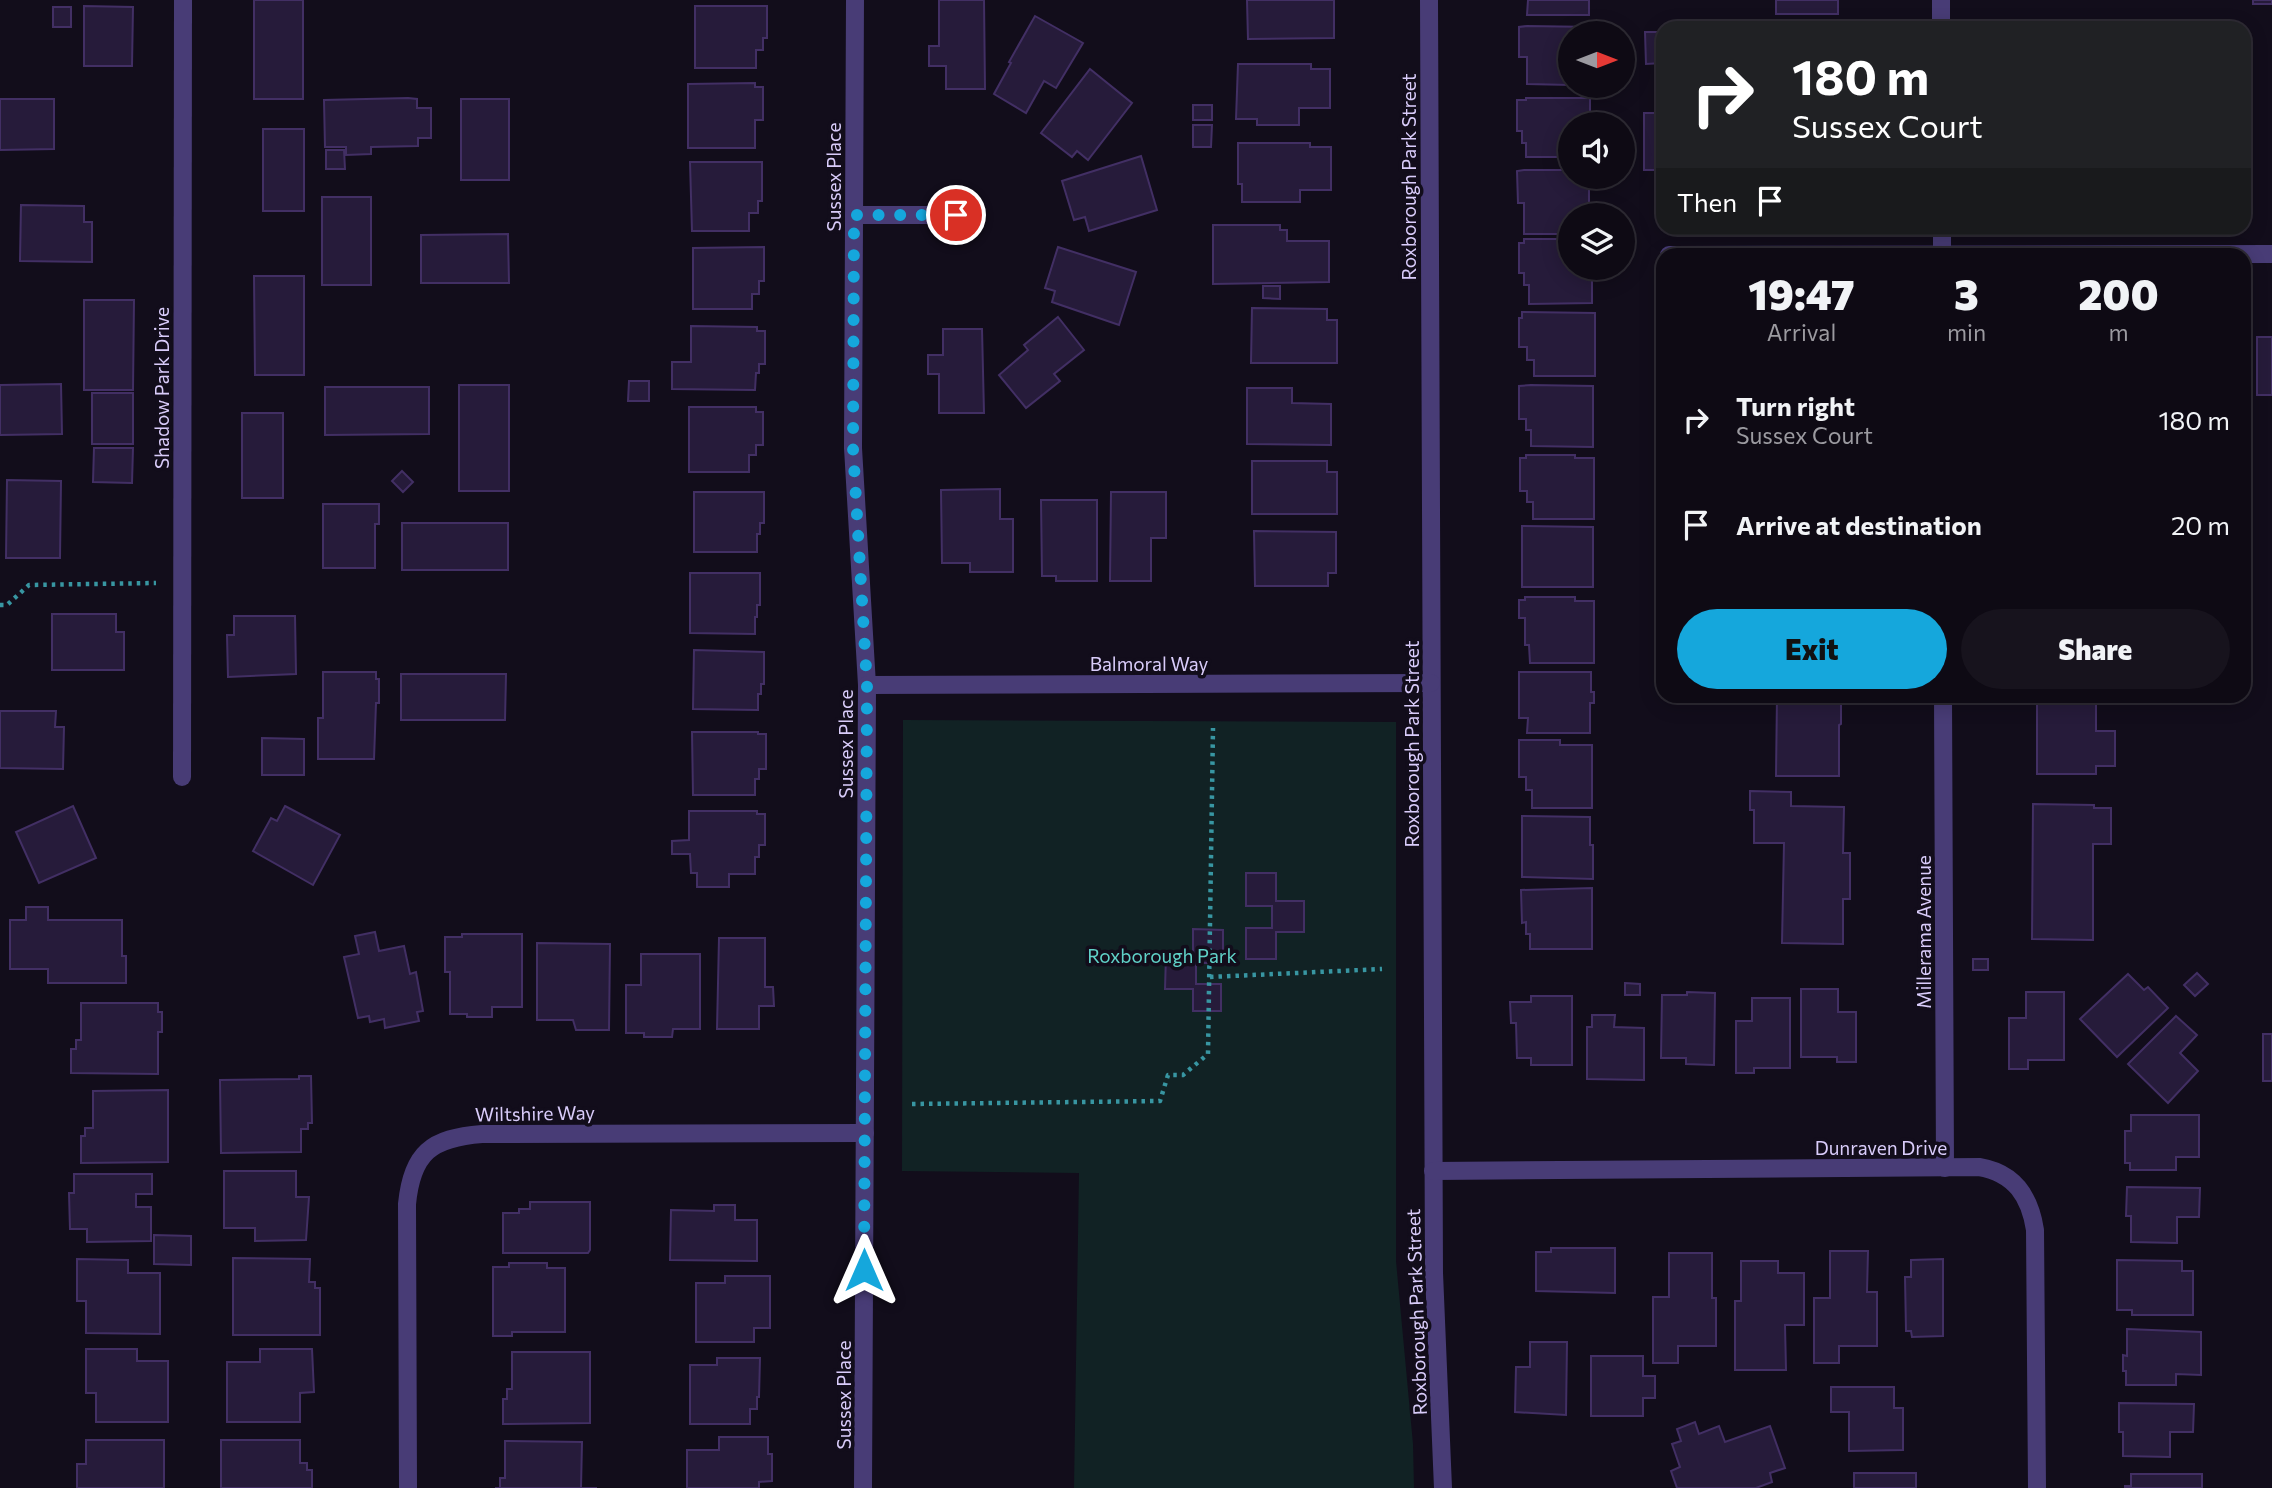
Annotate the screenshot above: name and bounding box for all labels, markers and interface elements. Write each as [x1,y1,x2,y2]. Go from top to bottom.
north arrow [1558,21,1634,98]
map controls [1558,21,1635,280]
text: 180 m [1792,45,1929,105]
icon: right [1677,49,1768,140]
street label: Roxborough Park Street [1397,73,1420,280]
text: Sussex Court [1792,105,1983,145]
button: sound [1558,112,1635,189]
street label: Sussex Place [822,123,845,231]
icon: arrive [1751,182,1789,220]
pin [926,185,986,245]
text: Then [1677,186,1737,217]
icon: arrive [937,196,975,234]
button: layers [1558,203,1635,280]
text: 19:47 [1748,267,1855,319]
text: 3 [1954,267,1979,319]
text: 200 [2078,267,2159,319]
street label: Shadow Park Drive [150,307,173,469]
text: Arrival [1767,318,1836,346]
text: min [1947,318,1986,346]
text: m [2108,318,2129,346]
text: Turn right [1736,390,1855,421]
icon: right [1677,401,1715,439]
text: 180 m [2158,404,2230,435]
text: Sussex Court [1736,421,1873,449]
icon: arrive [1677,506,1715,544]
text: Arrive at destination [1736,509,1982,540]
text: 20 m [2171,509,2230,540]
button: Exit [1677,609,1947,689]
button: Share [1961,609,2230,689]
street label: Roxborough Park Street [1400,640,1423,847]
street label: Balmoral Way [1090,652,1209,675]
street label: Sussex Place [834,690,857,798]
street label: Millerama Avenue [1912,855,1935,1009]
park label: Roxborough Park [1087,944,1237,967]
street label: Wiltshire Way [475,1100,595,1126]
street label: Dunraven Drive [1815,1136,1947,1159]
street label: Roxborough Park Street [1401,1208,1431,1416]
position arrow [827,1233,901,1307]
street label: Sussex Place [832,1341,855,1449]

